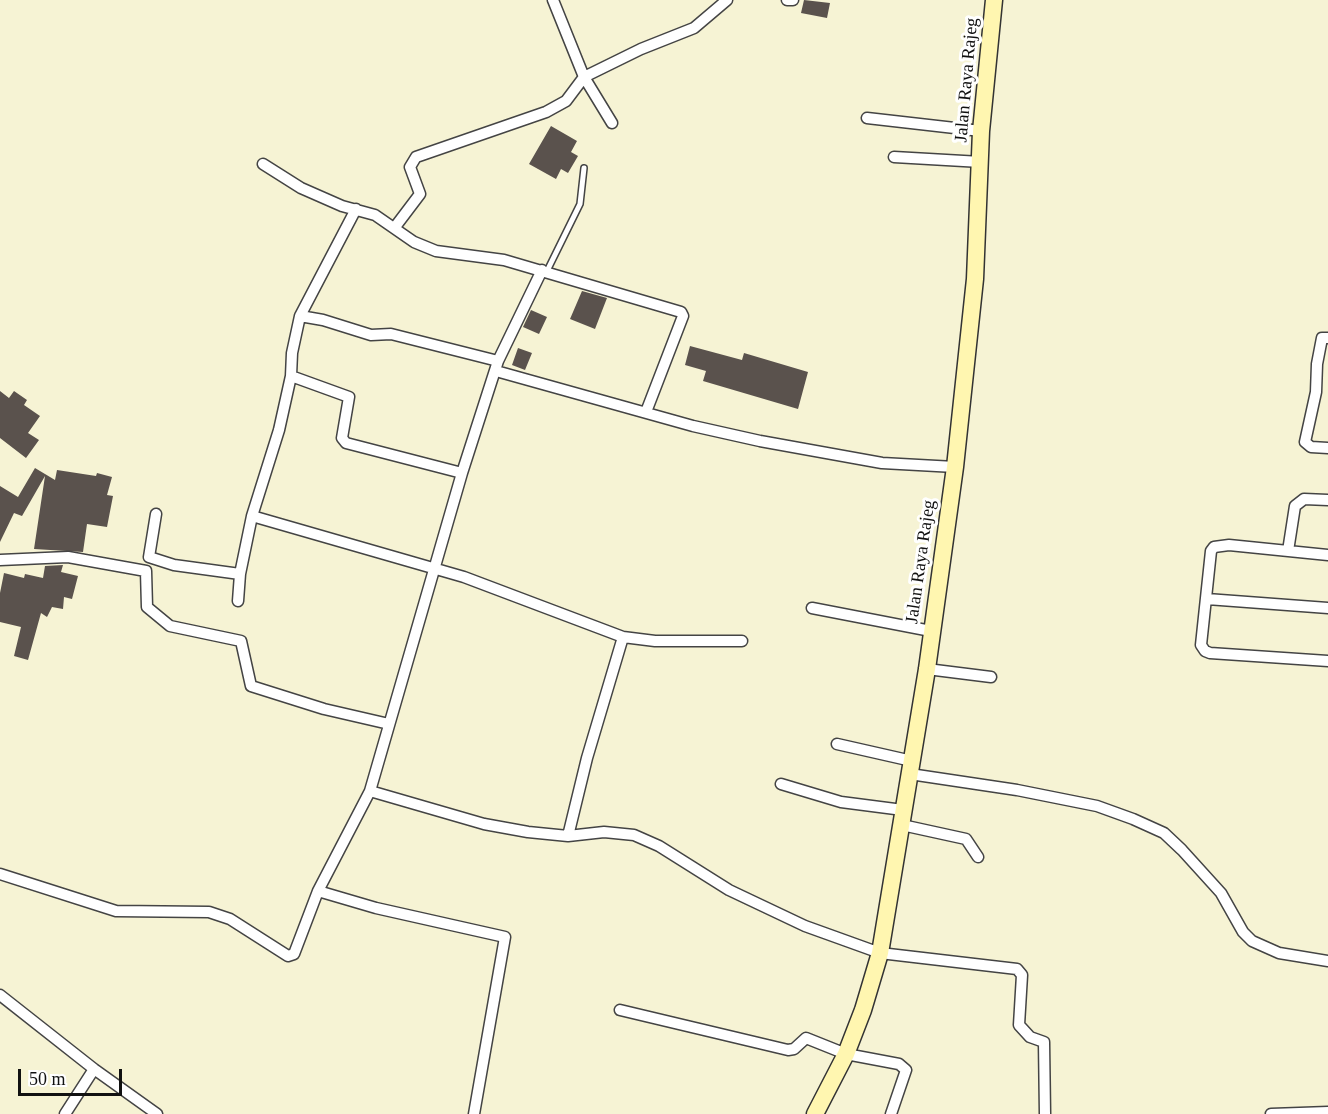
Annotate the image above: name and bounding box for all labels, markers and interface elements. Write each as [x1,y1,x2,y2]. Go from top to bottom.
street label: Jalan Raya Rajeg [951,17,983,143]
street label: Jalan Raya Rajeg [902,499,940,625]
scale bar [21,1057,124,1095]
text: 50 m [29,1069,66,1089]

